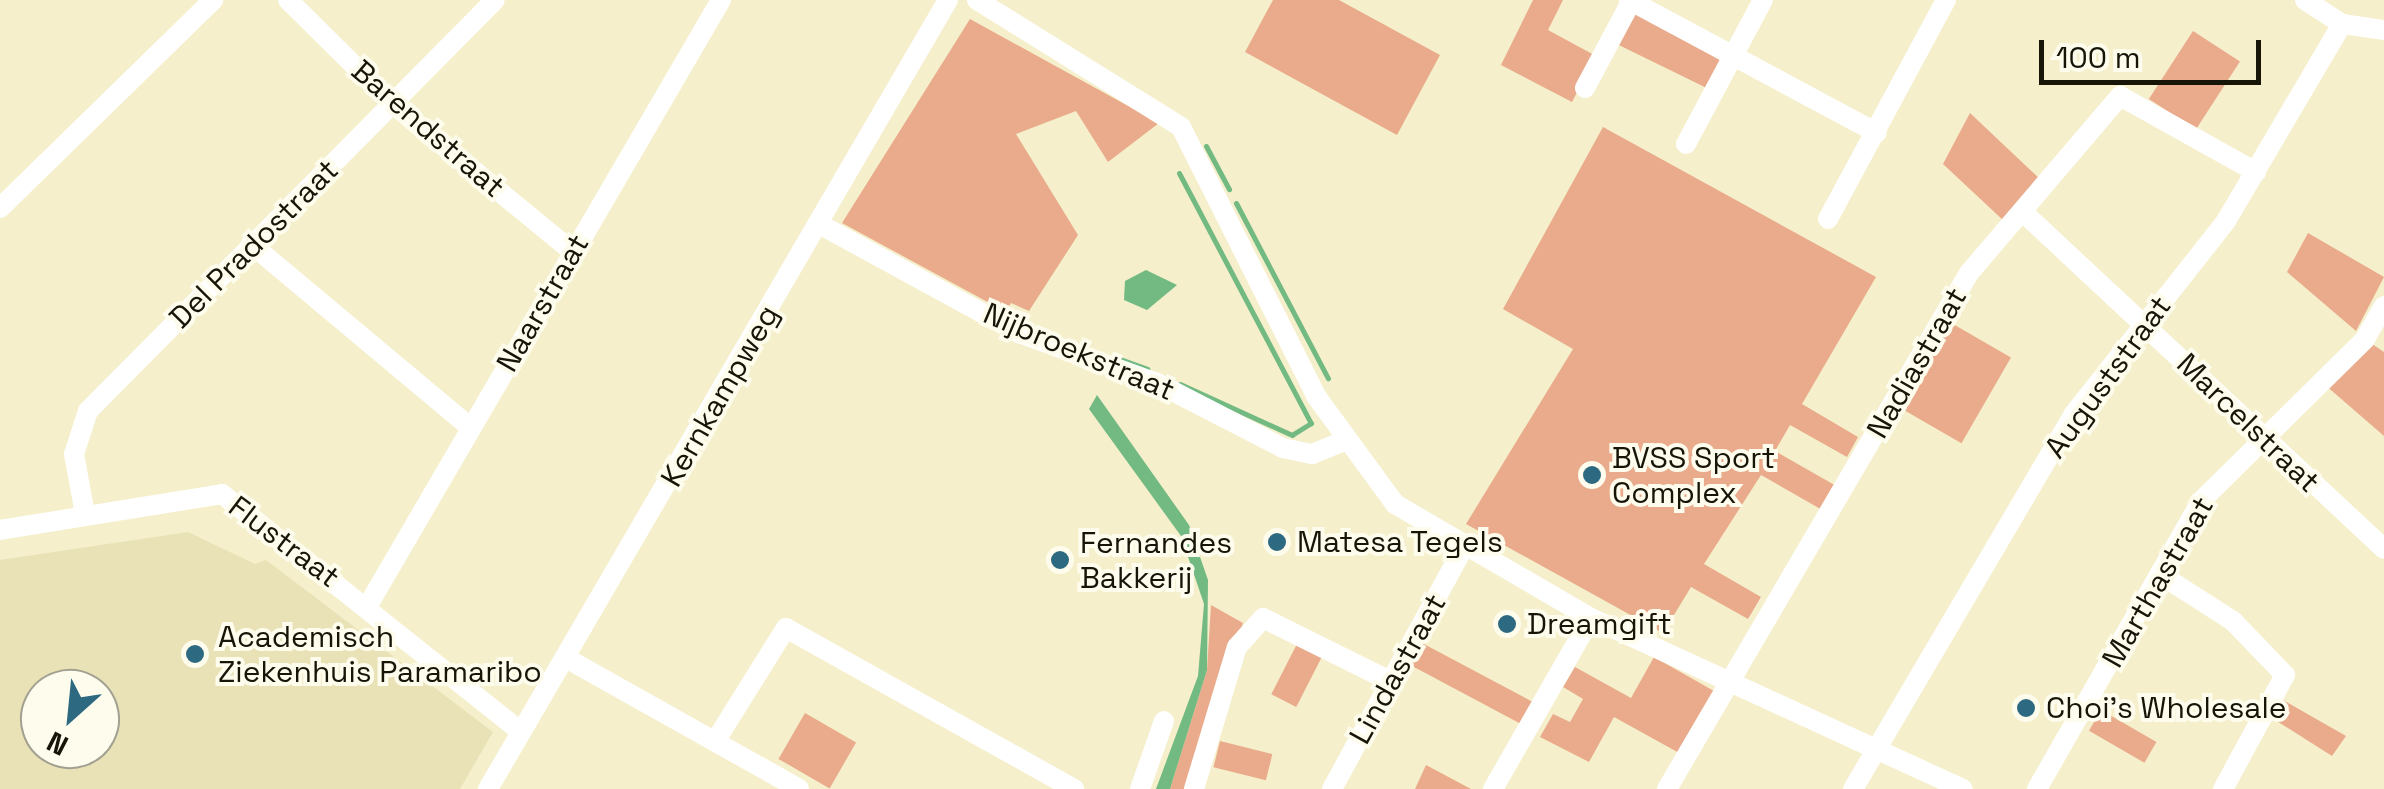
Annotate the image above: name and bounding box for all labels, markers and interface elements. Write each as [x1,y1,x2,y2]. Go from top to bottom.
scale bar [2044,20,2266,82]
text: 100 m [2056,38,2141,77]
street label: Barendstraat [344,53,512,205]
street label: Del Pradostraat [162,152,346,336]
street label: Naarstraat [489,228,597,378]
street label: Nadiastraat [1859,281,1975,445]
street label: Auguststraat [2037,289,2179,465]
street label: Nijbroekstraat [978,296,1180,408]
street label: Kernkampweg [653,299,787,493]
street label: Marcelstraat [2169,346,2327,500]
place label: BVSS Sport Complex [1612,440,1775,510]
marker: BVSS Sport Complex [1581,464,1603,486]
street label: Flustraat [222,489,346,595]
street label: Marthastraat [2095,490,2221,674]
place label: Matesa Tegels [1297,524,1503,560]
place label: Fernandes Bakkerij [1080,525,1232,596]
marker: Matesa Tegels [1266,531,1288,553]
marker: Fernandes Bakkerij [1049,549,1071,571]
street label: Lindastraat [1342,588,1454,750]
place label: Dreamgift [1527,606,1672,642]
marker: Dreamgift [1496,613,1518,635]
place label: Academisch Ziekenhuis Paramaribo [218,619,542,690]
marker: Academisch Ziekenhuis Paramaribo [182,641,208,667]
north arrow [20,669,120,769]
place label: Choi's Wholesale [2046,690,2287,726]
marker: Choi's Wholesale [2015,697,2037,719]
text: N [41,724,74,764]

